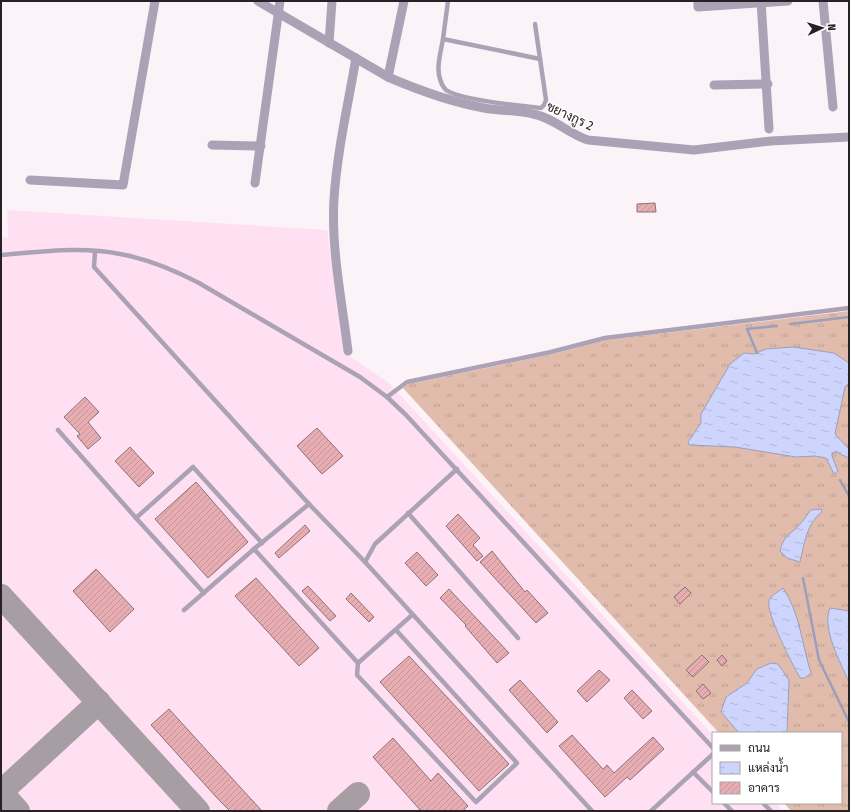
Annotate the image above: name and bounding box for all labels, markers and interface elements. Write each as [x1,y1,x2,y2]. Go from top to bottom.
north arrow [802,8,842,48]
text: N [825,24,838,31]
street label: ชยางกูร 2 [543,99,596,135]
legend [712,732,842,804]
text: ถนน [748,741,771,755]
text: แหล่งน้ำ [748,757,788,775]
text: อาคาร [748,781,780,795]

